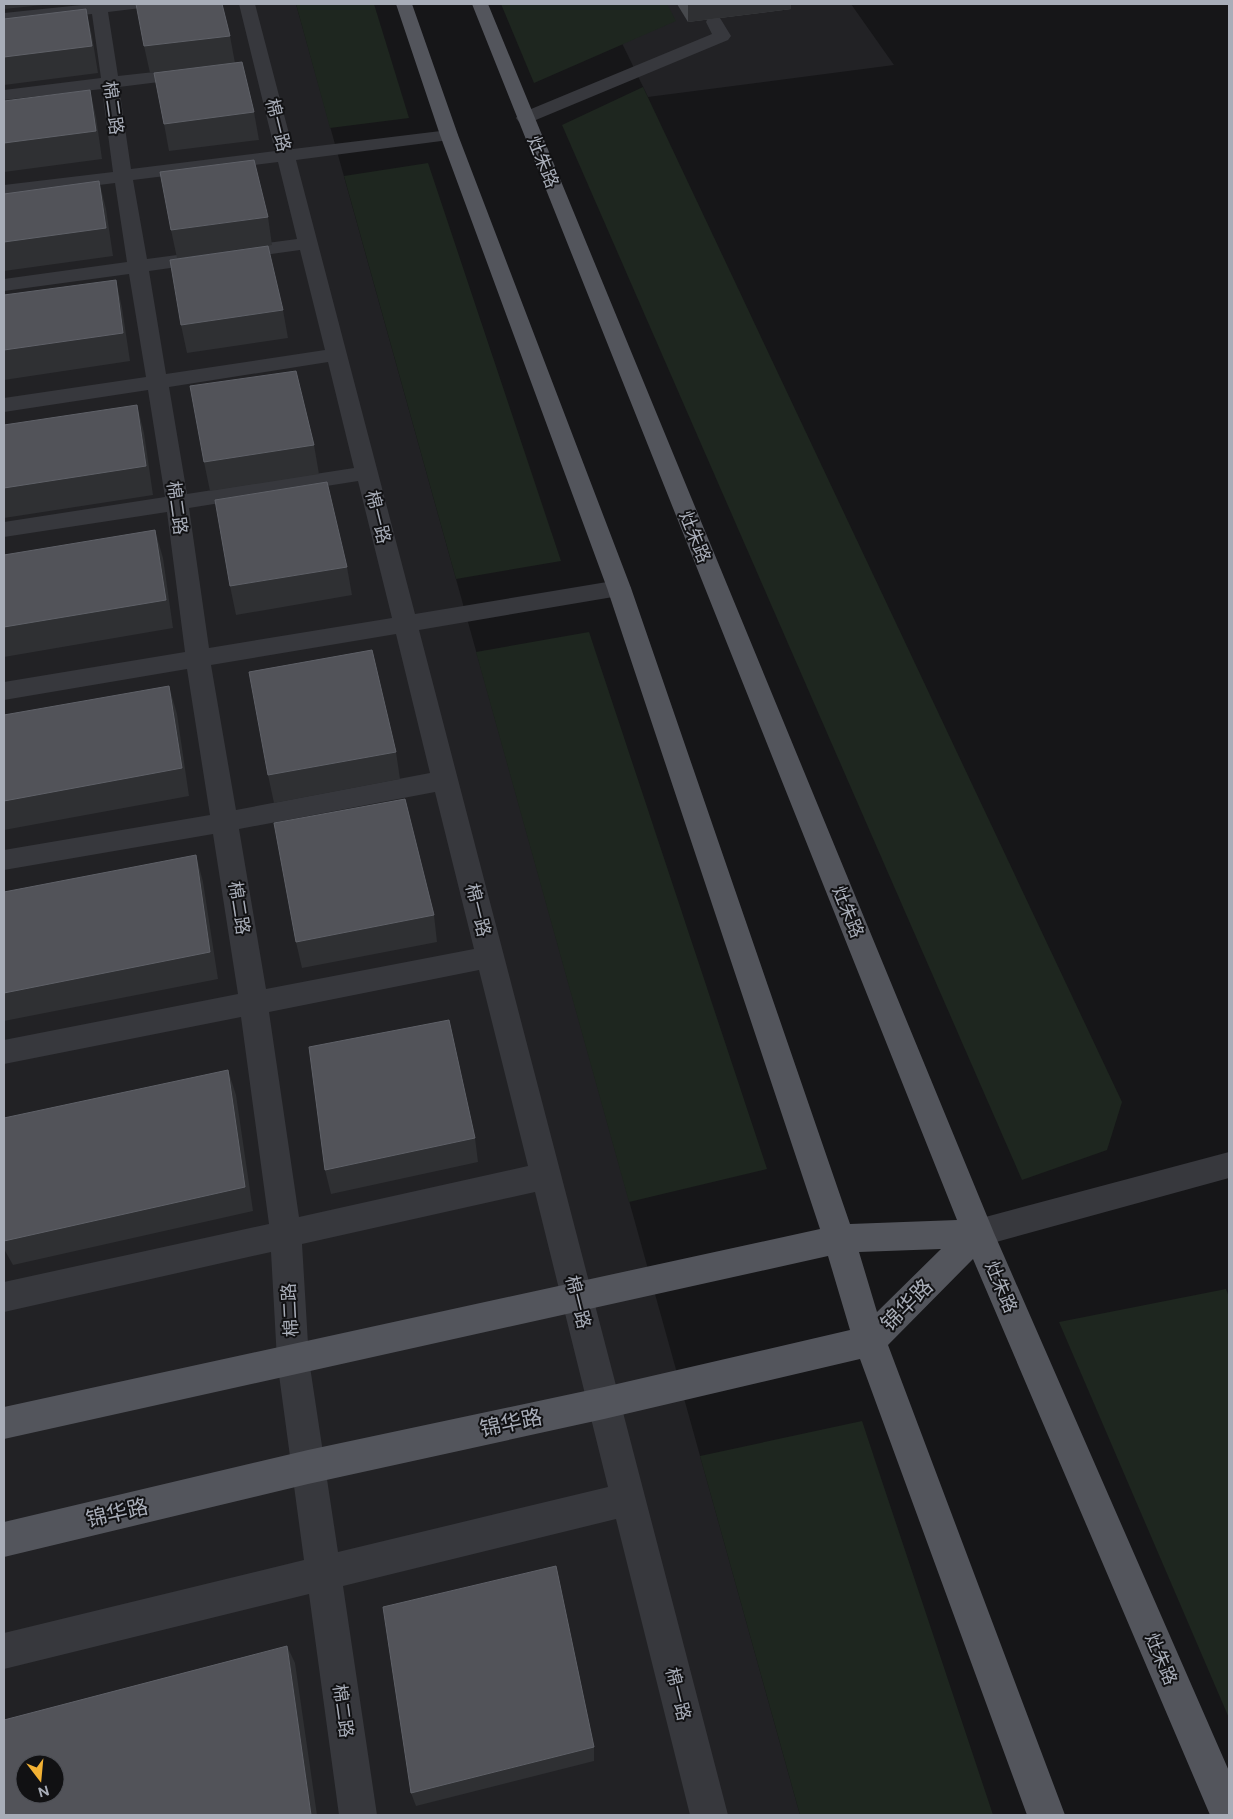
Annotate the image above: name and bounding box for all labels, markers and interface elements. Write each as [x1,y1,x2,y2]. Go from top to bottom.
street label: 棉二路 [98,80,128,136]
street label: 棉一路 [261,96,295,154]
street label: 灶朱路 [523,133,563,191]
street label: 棉二路 [162,480,192,536]
street label: 棉一路 [361,488,395,546]
street label: 灶朱路 [675,508,715,566]
street label: 棉二路 [224,880,254,936]
street label: 棉一路 [461,881,495,939]
street label: 灶朱路 [828,883,868,941]
street label: 灶朱路 [980,1258,1022,1316]
street label: 棉一路 [561,1273,595,1331]
street label: 锦华路 [876,1274,938,1336]
street label: 棉二路 [278,1282,302,1338]
street label: 锦华路 [477,1404,544,1441]
street label: 锦华路 [83,1493,150,1532]
street label: 灶朱路 [1140,1630,1182,1688]
street label: 棉一路 [661,1665,695,1723]
street label: 棉二路 [328,1683,358,1739]
north arrow [15,1754,65,1804]
text: N [36,1781,51,1801]

